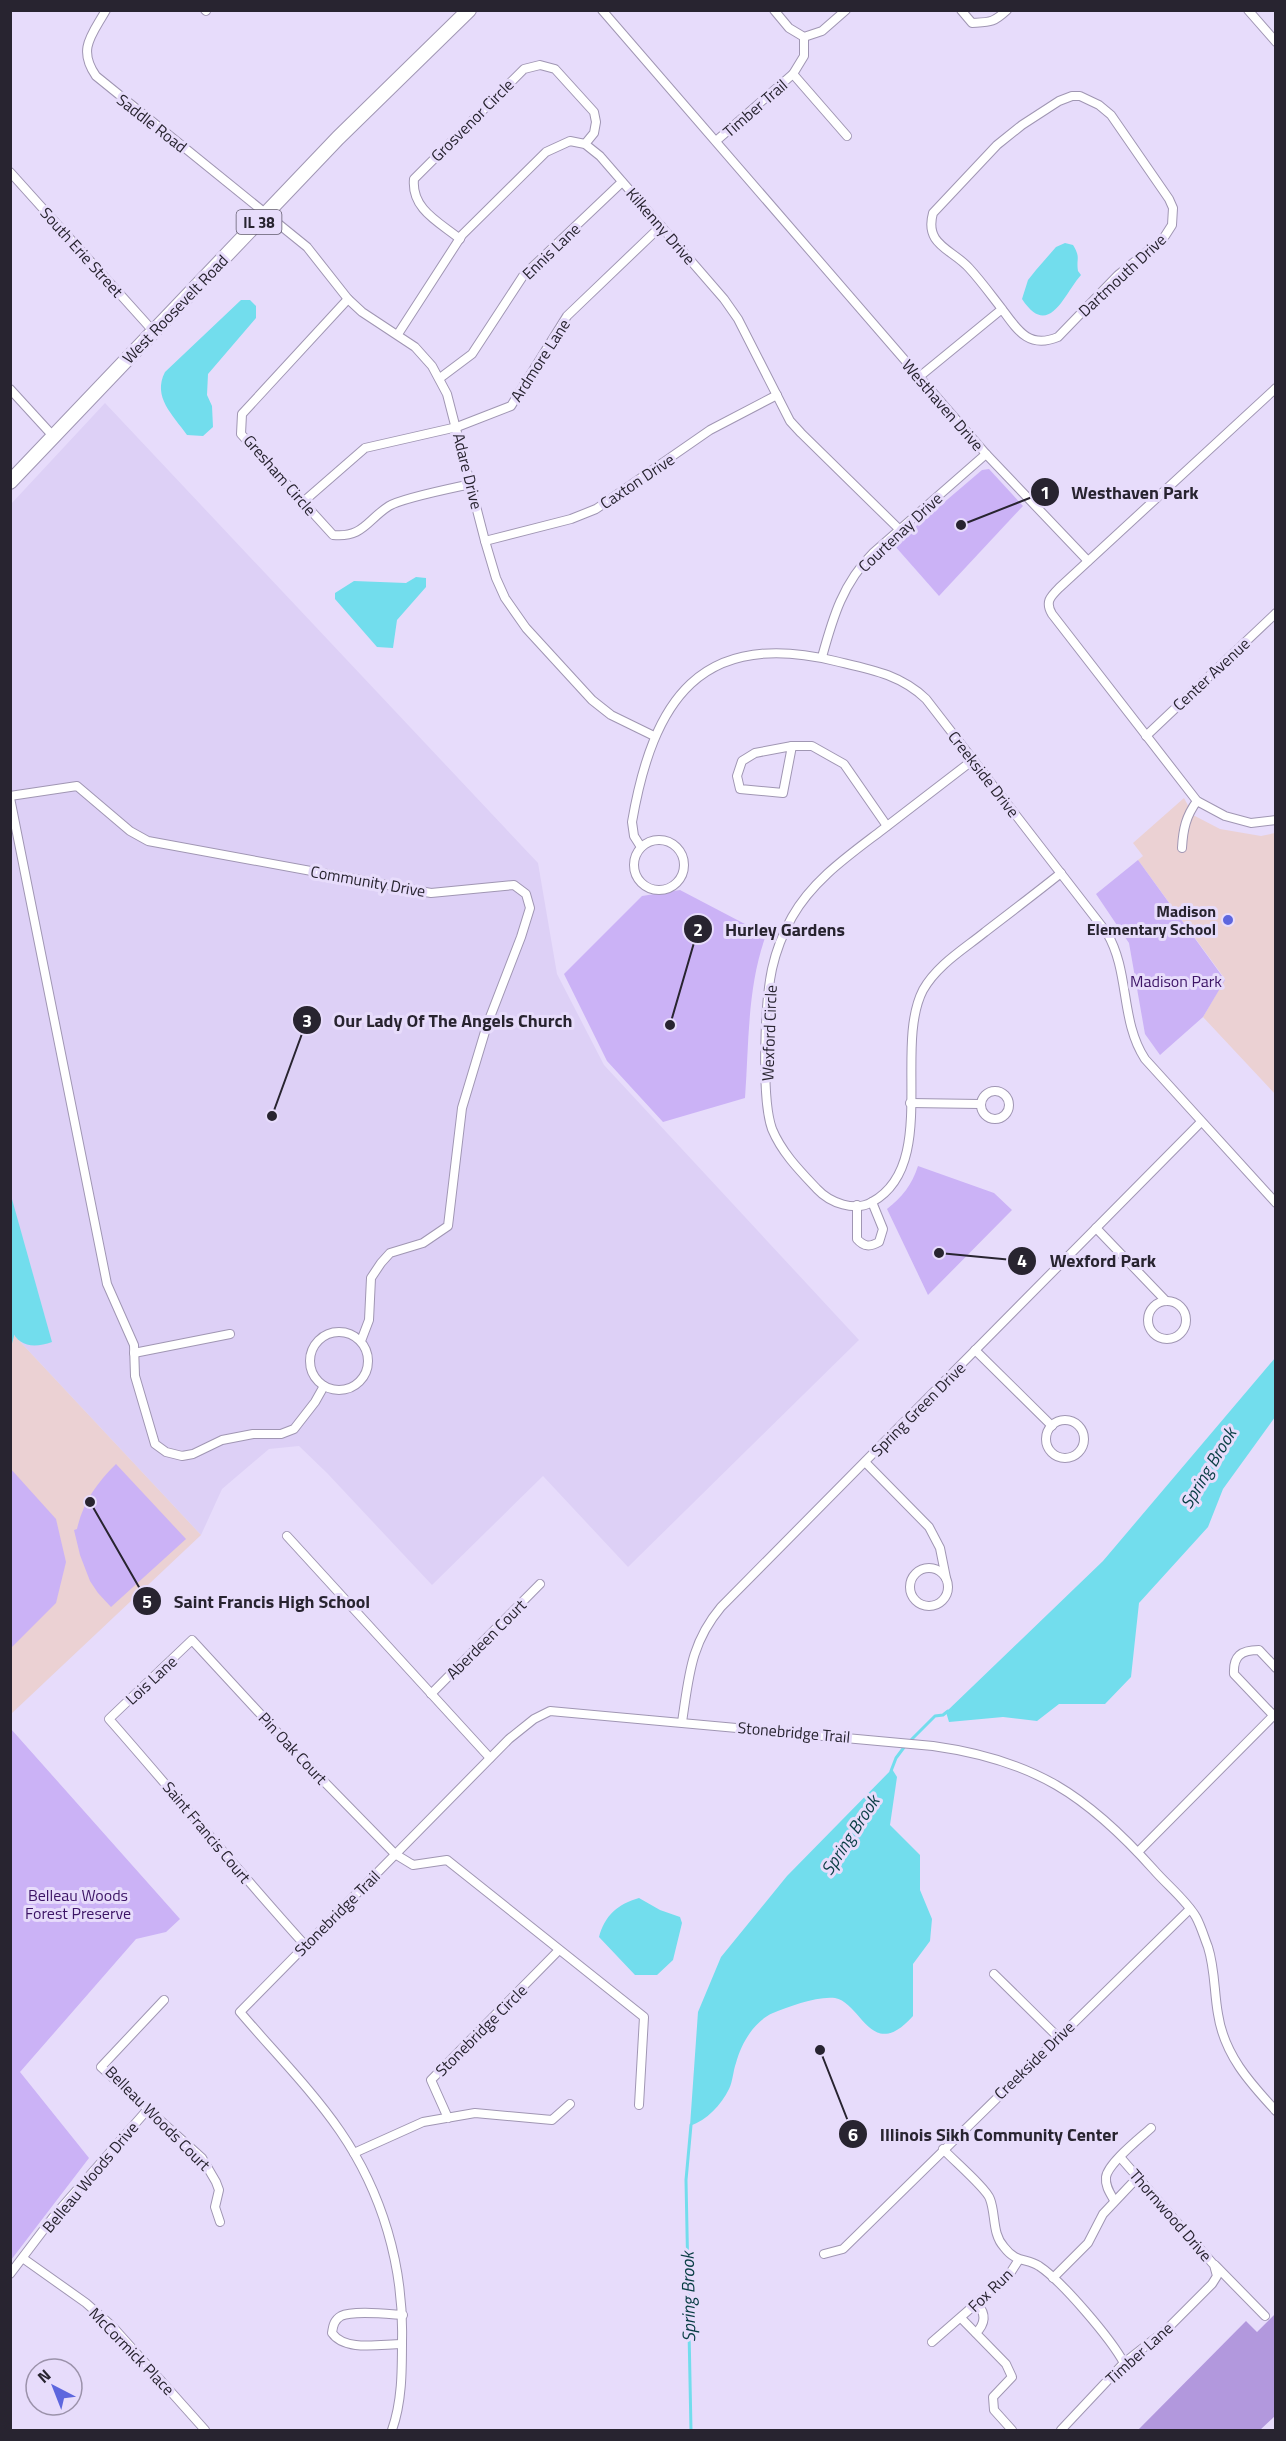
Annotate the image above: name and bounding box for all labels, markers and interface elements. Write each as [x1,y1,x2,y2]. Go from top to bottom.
street label: Grosvenor Circle [425,73,519,167]
street label: Timber Trail [717,73,793,143]
street label: Saddle Road [112,88,192,158]
street label: Kilkenny Drive [621,182,701,270]
street label: South Erie Street [35,202,129,303]
road number: IL 38 [236,210,282,234]
street label: Ennis Lane [516,217,586,285]
street label: Dartmouth Drive [1073,228,1171,322]
street label: West Roosevelt Road [116,249,234,369]
street label: Ardmore Lane [504,314,576,406]
street label: Westhaven Drive [896,354,990,456]
street label: Gresham Circle [238,429,322,521]
street label: Adare Drive [447,430,489,512]
street label: Caxton Drive [595,447,679,515]
callout: Westhaven Park [1030,474,1211,510]
text: 1 [1040,479,1050,506]
text: Westhaven Park [1071,479,1199,506]
street label: Courtenay Drive [853,487,947,577]
street label: Center Avenue [1167,632,1255,716]
street label: Creekside Drive [943,726,1025,822]
street label: Community Drive [309,859,427,903]
place label: Madison Elementary School [1087,899,1216,941]
callout: Hurley Gardens [683,911,857,947]
marker: Madison Elementary School [1221,913,1235,927]
text: 2 [693,916,703,943]
text: Hurley Gardens [725,916,845,943]
park label: Madison Park [1130,969,1222,993]
street label: Wexford Circle [755,984,783,1082]
callout: Our Lady Of The Angels Church [292,1002,584,1038]
text: 3 [302,1007,312,1034]
text: Our Lady Of The Angels Church [334,1007,572,1034]
callout: Wexford Park [1007,1243,1168,1279]
text: 4 [1017,1247,1027,1274]
text: Wexford Park [1050,1247,1157,1274]
street label: Spring Green Drive [865,1356,971,1462]
water label: Spring Brook [1173,1421,1244,1514]
callout: Saint Francis High School [132,1583,383,1619]
text: 5 [142,1588,152,1615]
text: Saint Francis High School [174,1588,370,1615]
street label: Aberdeen Court [440,1593,532,1685]
street label: Lois Lane [120,1650,182,1710]
street label: Pin Oak Court [253,1706,333,1790]
street label: Stonebridge Trail [737,1715,851,1749]
street label: Saint Francis Court [157,1776,257,1888]
water label: Spring Brook [814,1788,887,1880]
street label: Stonebridge Trail [289,1865,385,1961]
park label: Belleau Woods Forest Preserve [25,1883,131,1925]
street label: Stonebridge Circle [430,1979,532,2081]
street label: Creekside Drive [988,2015,1080,2105]
street label: Belleau Woods Court [100,2060,216,2176]
street label: Belleau Woods Drive [36,2116,144,2238]
callout: Illinois Sikh Community Center [838,2116,1130,2152]
text: 6 [848,2121,858,2148]
text: Illinois Sikh Community Center [880,2121,1119,2148]
street label: Thornwood Drive [1124,2164,1218,2266]
water label: Spring Brook [674,2250,702,2342]
street label: Fox Run [962,2263,1018,2317]
street label: McCormick Place [84,2302,180,2400]
street label: Timber Lane [1100,2316,1178,2390]
north arrow [24,2357,84,2417]
text: N [32,2363,56,2388]

